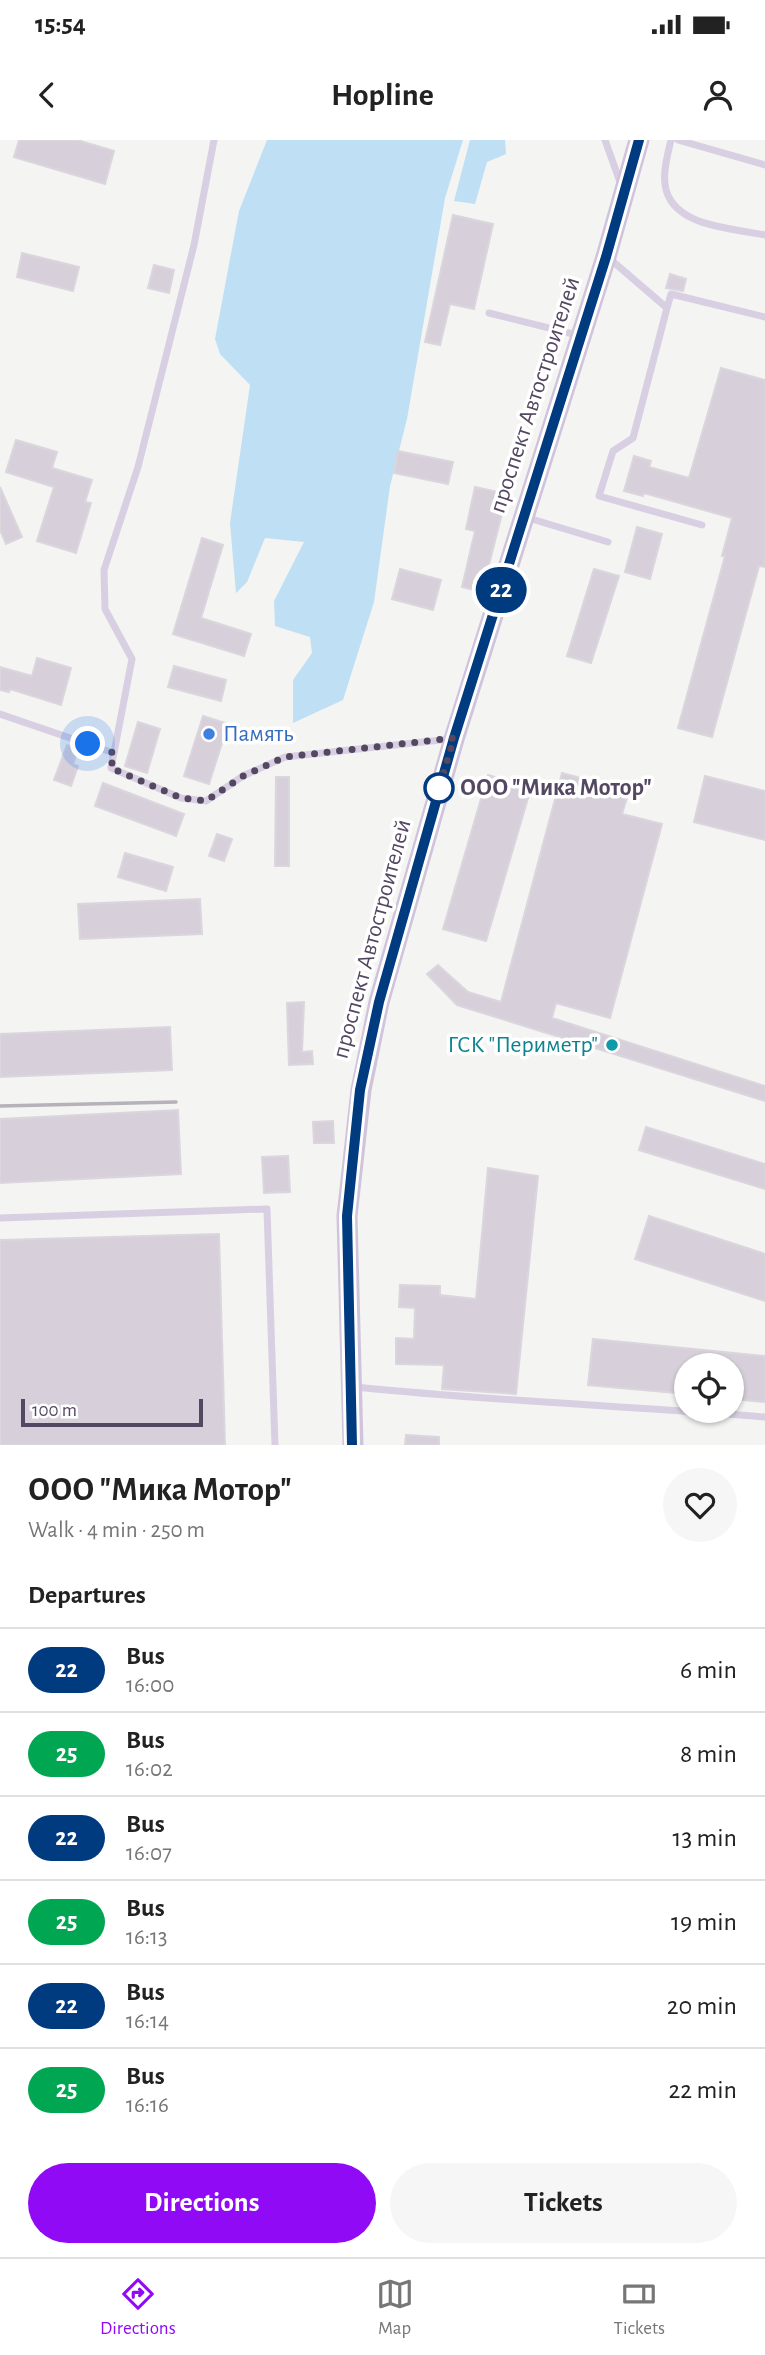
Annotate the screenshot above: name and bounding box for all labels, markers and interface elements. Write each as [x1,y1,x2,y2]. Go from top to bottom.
text: 15:54 [35,11,86,37]
icon: back [28,76,66,114]
icon: person [699,76,737,114]
text: Hopline [331,79,434,111]
street label: проспект Автостроителей [485,274,585,516]
line badge: 22 [470,567,532,613]
text: 22 [490,578,512,602]
place label: Память [223,722,293,746]
your location [70,726,105,761]
marker: Память [201,726,217,742]
marker: ООО "Мика Мотор" [424,773,454,803]
place label: ООО "Мика Мотор" [460,776,652,800]
street label: проспект Автостроителей [328,817,416,1061]
place label: ГСК "Периметр" [448,1033,598,1057]
marker: ГСК "Периметр" [604,1037,620,1053]
map controls [674,1353,744,1423]
button: locate [674,1353,744,1423]
scale bar [21,1396,203,1428]
text: 100 m [32,1401,77,1420]
button: heart [663,1468,737,1542]
text: ООО "Мика Мотор" [28,1474,292,1507]
text: Walk · 4 min · 250 m [28,1519,205,1542]
text: Departures [28,1582,146,1608]
text: Bus [126,1643,165,1669]
text: 6 min [680,1657,737,1683]
text: 22 [55,1658,78,1682]
text: 16:00 [126,1674,174,1697]
text: Bus [126,1727,165,1753]
text: 8 min [680,1741,737,1767]
text: 25 [56,1742,77,1766]
text: 16:02 [126,1758,173,1781]
text: Bus [126,1811,165,1837]
text: 13 min [673,1825,737,1851]
text: 22 [55,1826,78,1850]
text: 16:07 [126,1842,172,1865]
text: Bus [126,1895,165,1921]
text: 19 min [671,1909,737,1935]
text: 25 [56,1910,77,1934]
text: 16:13 [126,1926,167,1949]
text: Bus [126,1979,165,2005]
text: 20 min [667,1993,737,2019]
text: 22 [55,1994,78,2018]
text: 16:14 [126,2010,169,2033]
text: Bus [126,2063,165,2089]
text: 22 min [669,2077,737,2103]
text: 25 [56,2078,77,2102]
text: 16:16 [126,2094,169,2117]
button: Directions [28,2163,376,2243]
button: Tickets [390,2163,737,2243]
tab: Directions [100,2275,176,2340]
tab: Map [376,2275,414,2340]
tab: Tickets [614,2275,665,2340]

